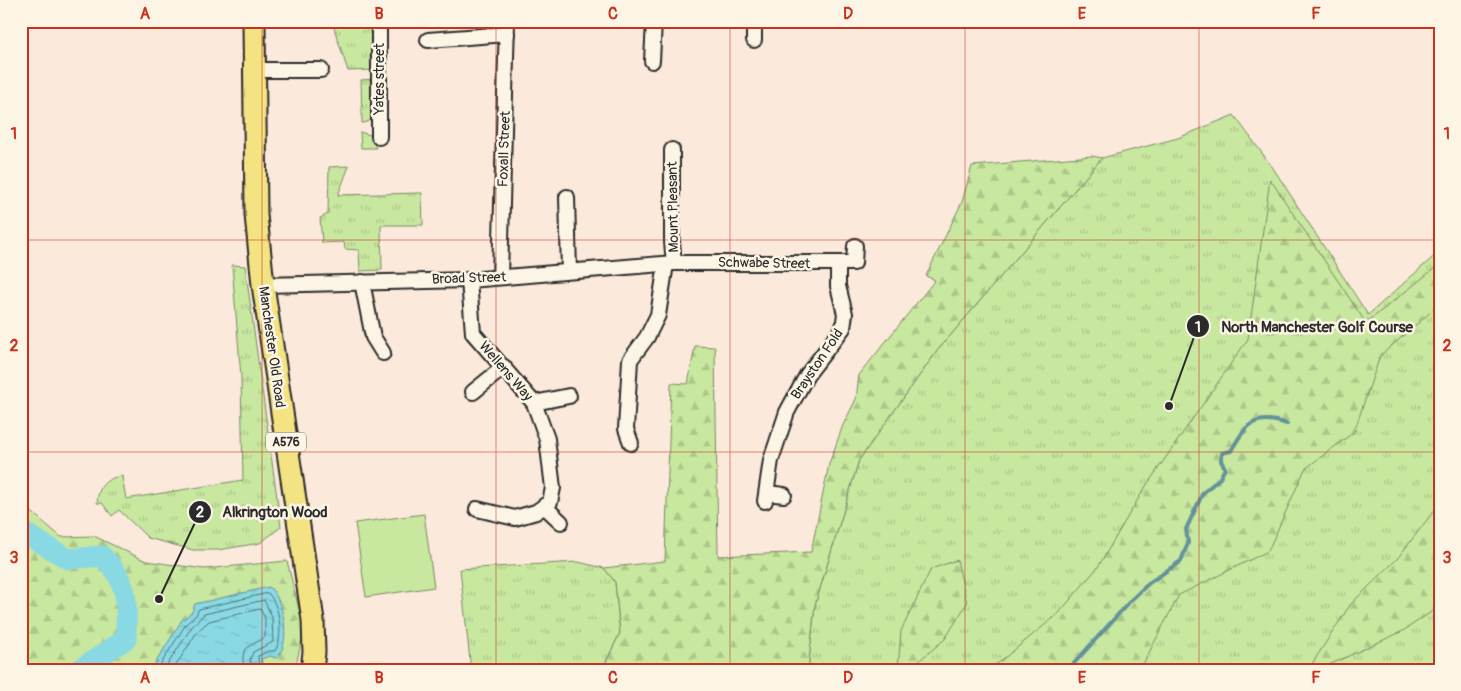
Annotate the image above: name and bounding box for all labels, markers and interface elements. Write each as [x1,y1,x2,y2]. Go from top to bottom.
text: A [140,4,151,24]
text: B [374,4,384,24]
text: C [608,4,618,24]
text: D [843,4,853,24]
text: E [1078,4,1087,24]
text: F [1311,4,1321,24]
street label: Yates street [371,43,388,116]
street label: Foxall Street [494,110,514,187]
text: 1 [11,124,17,144]
text: 1 [1444,124,1450,144]
street label: Mount Pleasant [664,161,682,253]
street label: Schwabe Street [718,254,811,272]
street label: Broad Street [431,268,507,288]
street label: Manchester Old Road [255,285,289,409]
callout: North Manchester Golf Course [1186,311,1423,341]
text: 1 [1195,318,1201,337]
text: North Manchester Golf Course [1221,318,1413,337]
street label: Brayston Fold [787,326,847,402]
text: 2 [10,336,19,356]
text: 2 [1443,336,1452,356]
street label: Wellens Way [475,338,537,404]
road number: A576 [266,432,306,452]
callout: Alkrington Wood [187,497,338,527]
text: 2 [196,503,204,522]
text: Alkrington Wood [222,503,328,522]
text: 3 [10,548,19,568]
text: 3 [1443,548,1452,568]
text: A [140,668,151,688]
text: B [374,668,384,688]
text: C [608,668,618,688]
text: D [843,668,853,688]
text: E [1078,668,1087,688]
text: F [1311,668,1321,688]

